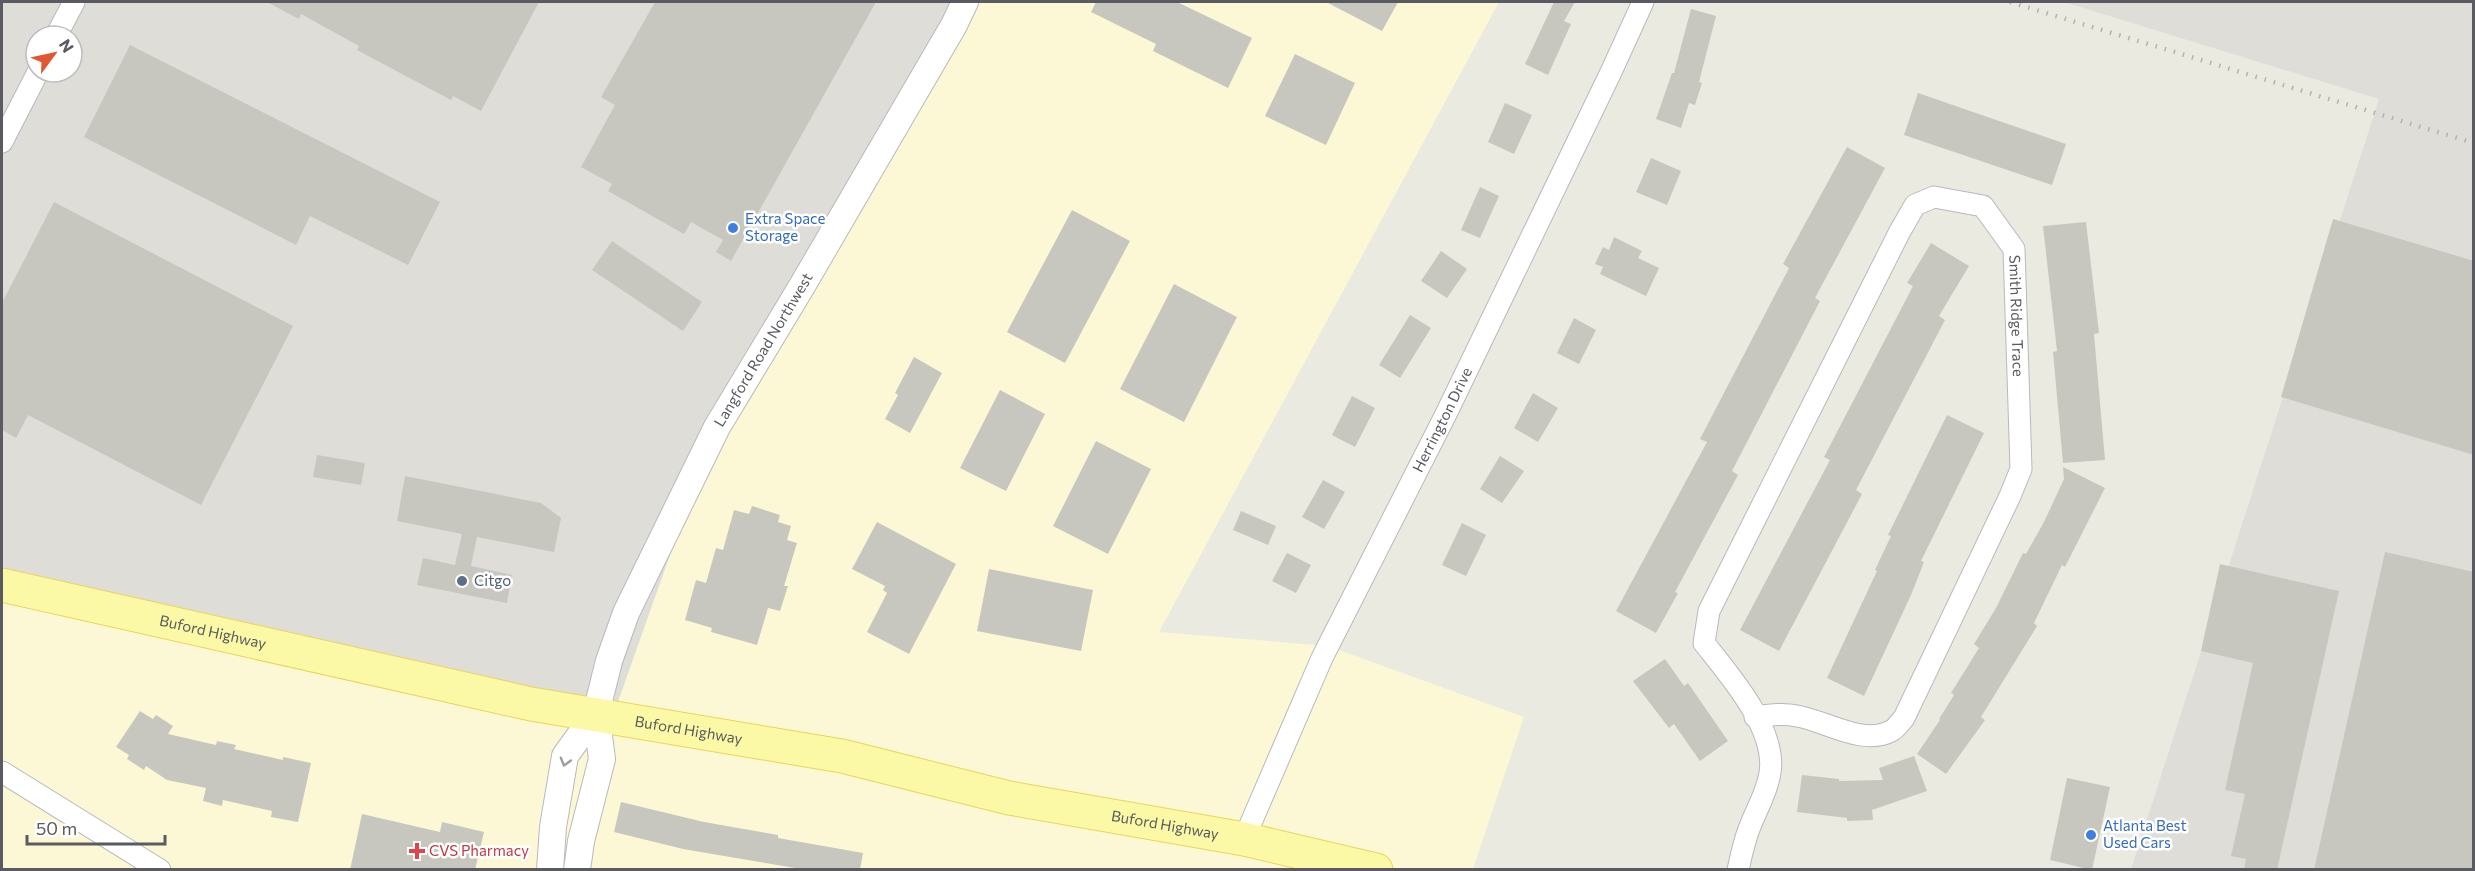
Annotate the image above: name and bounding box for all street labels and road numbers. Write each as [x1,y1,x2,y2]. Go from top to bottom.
street label: Smith Ridge Trace [2006,254,2028,377]
street label: Langford Road Northwest [709,269,816,430]
street label: Herrington Drive [1408,364,1475,475]
street label: Buford Highway [158,611,268,652]
street label: Buford Highway [634,712,744,747]
street label: Buford Highway [1110,806,1220,842]

